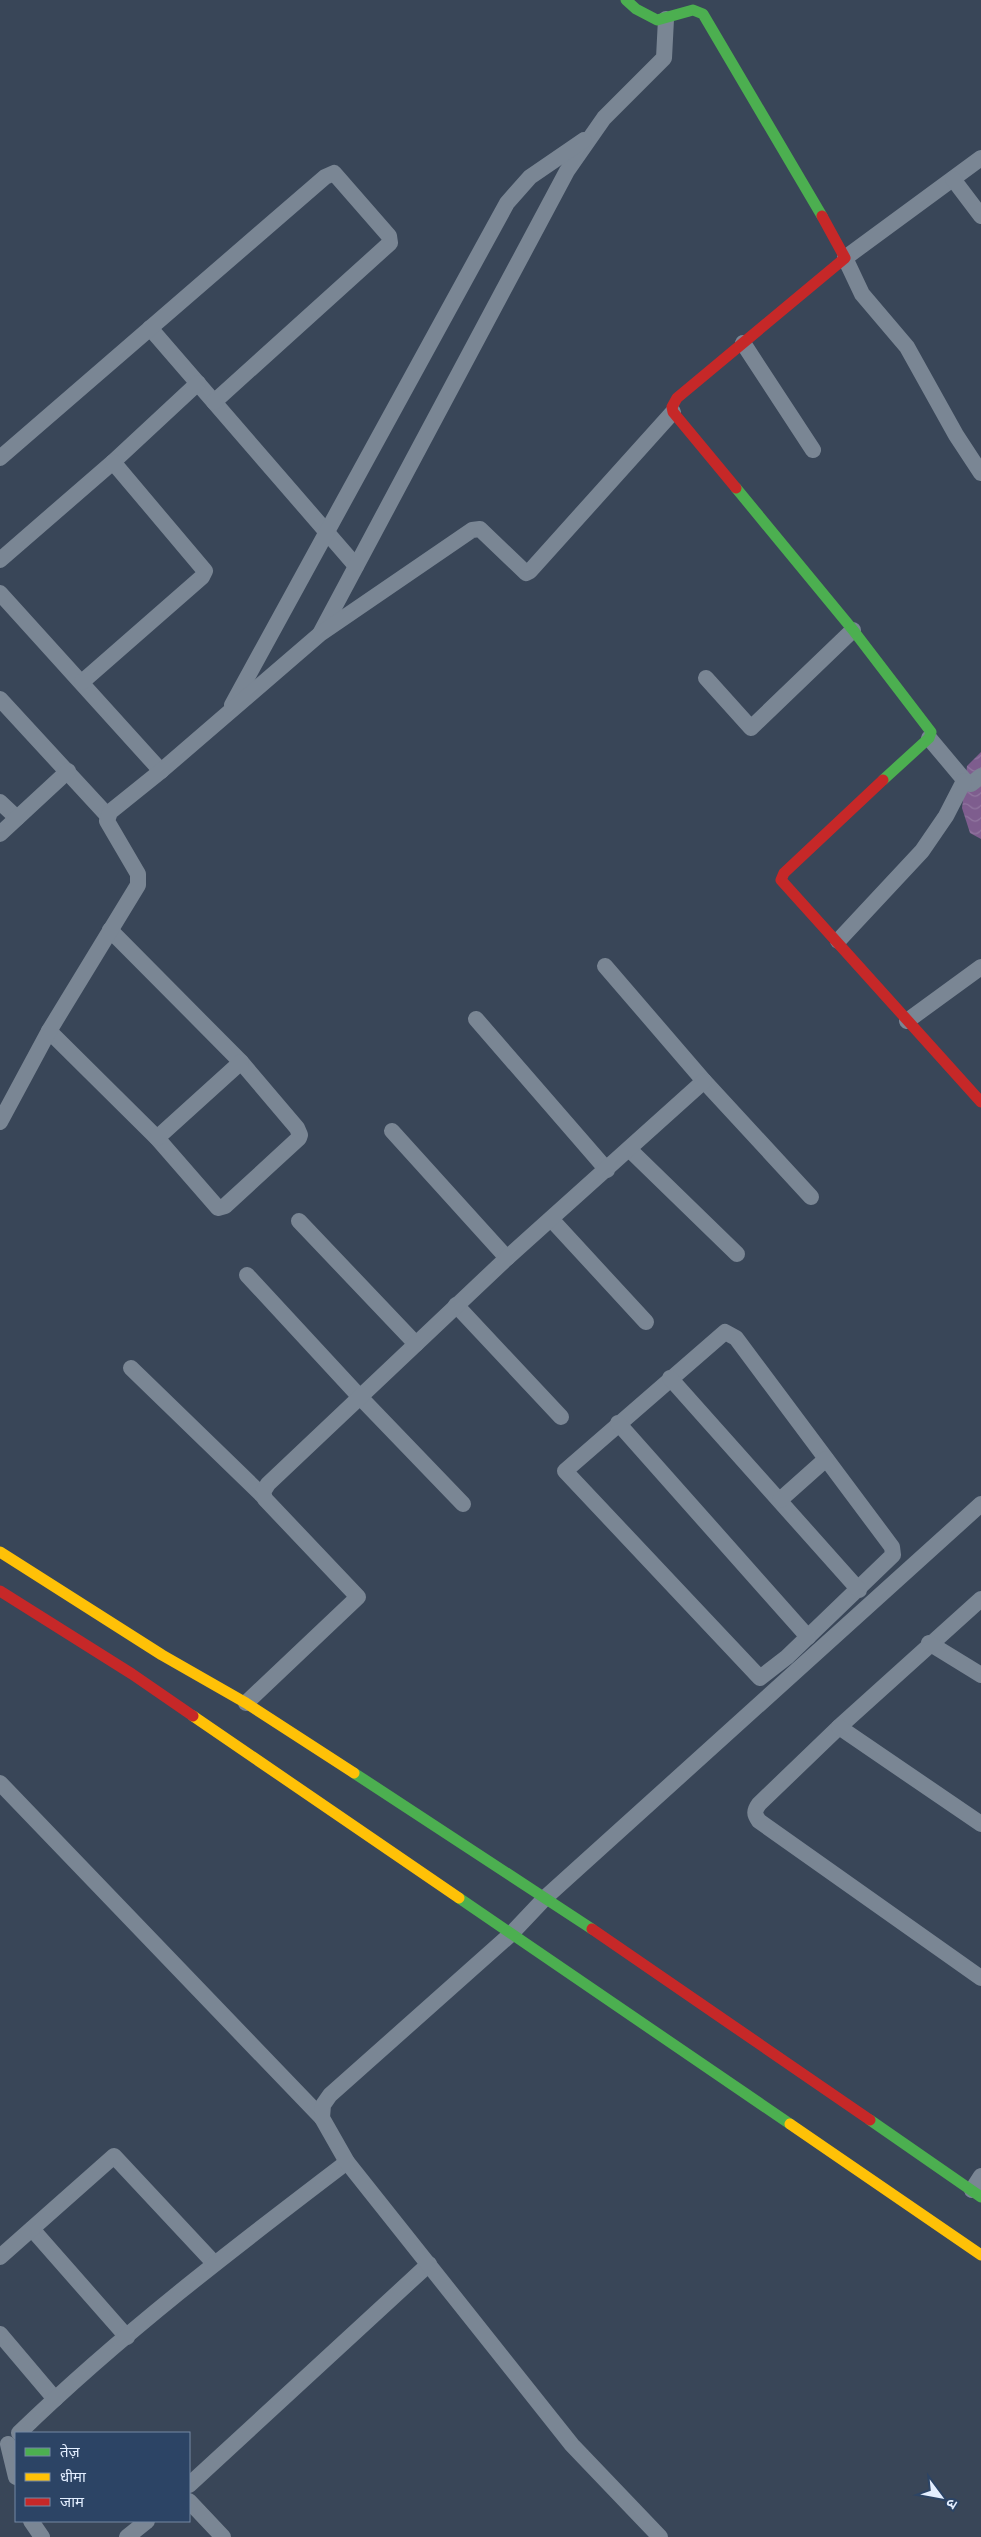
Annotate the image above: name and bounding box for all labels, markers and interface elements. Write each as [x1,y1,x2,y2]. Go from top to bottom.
legend [15,2432,190,2522]
text: तेज़ [60,2442,81,2463]
text: धीमा [60,2467,87,2488]
north arrow [916,2472,966,2522]
text: जाम [60,2492,85,2513]
text: उ [940,2495,962,2513]

